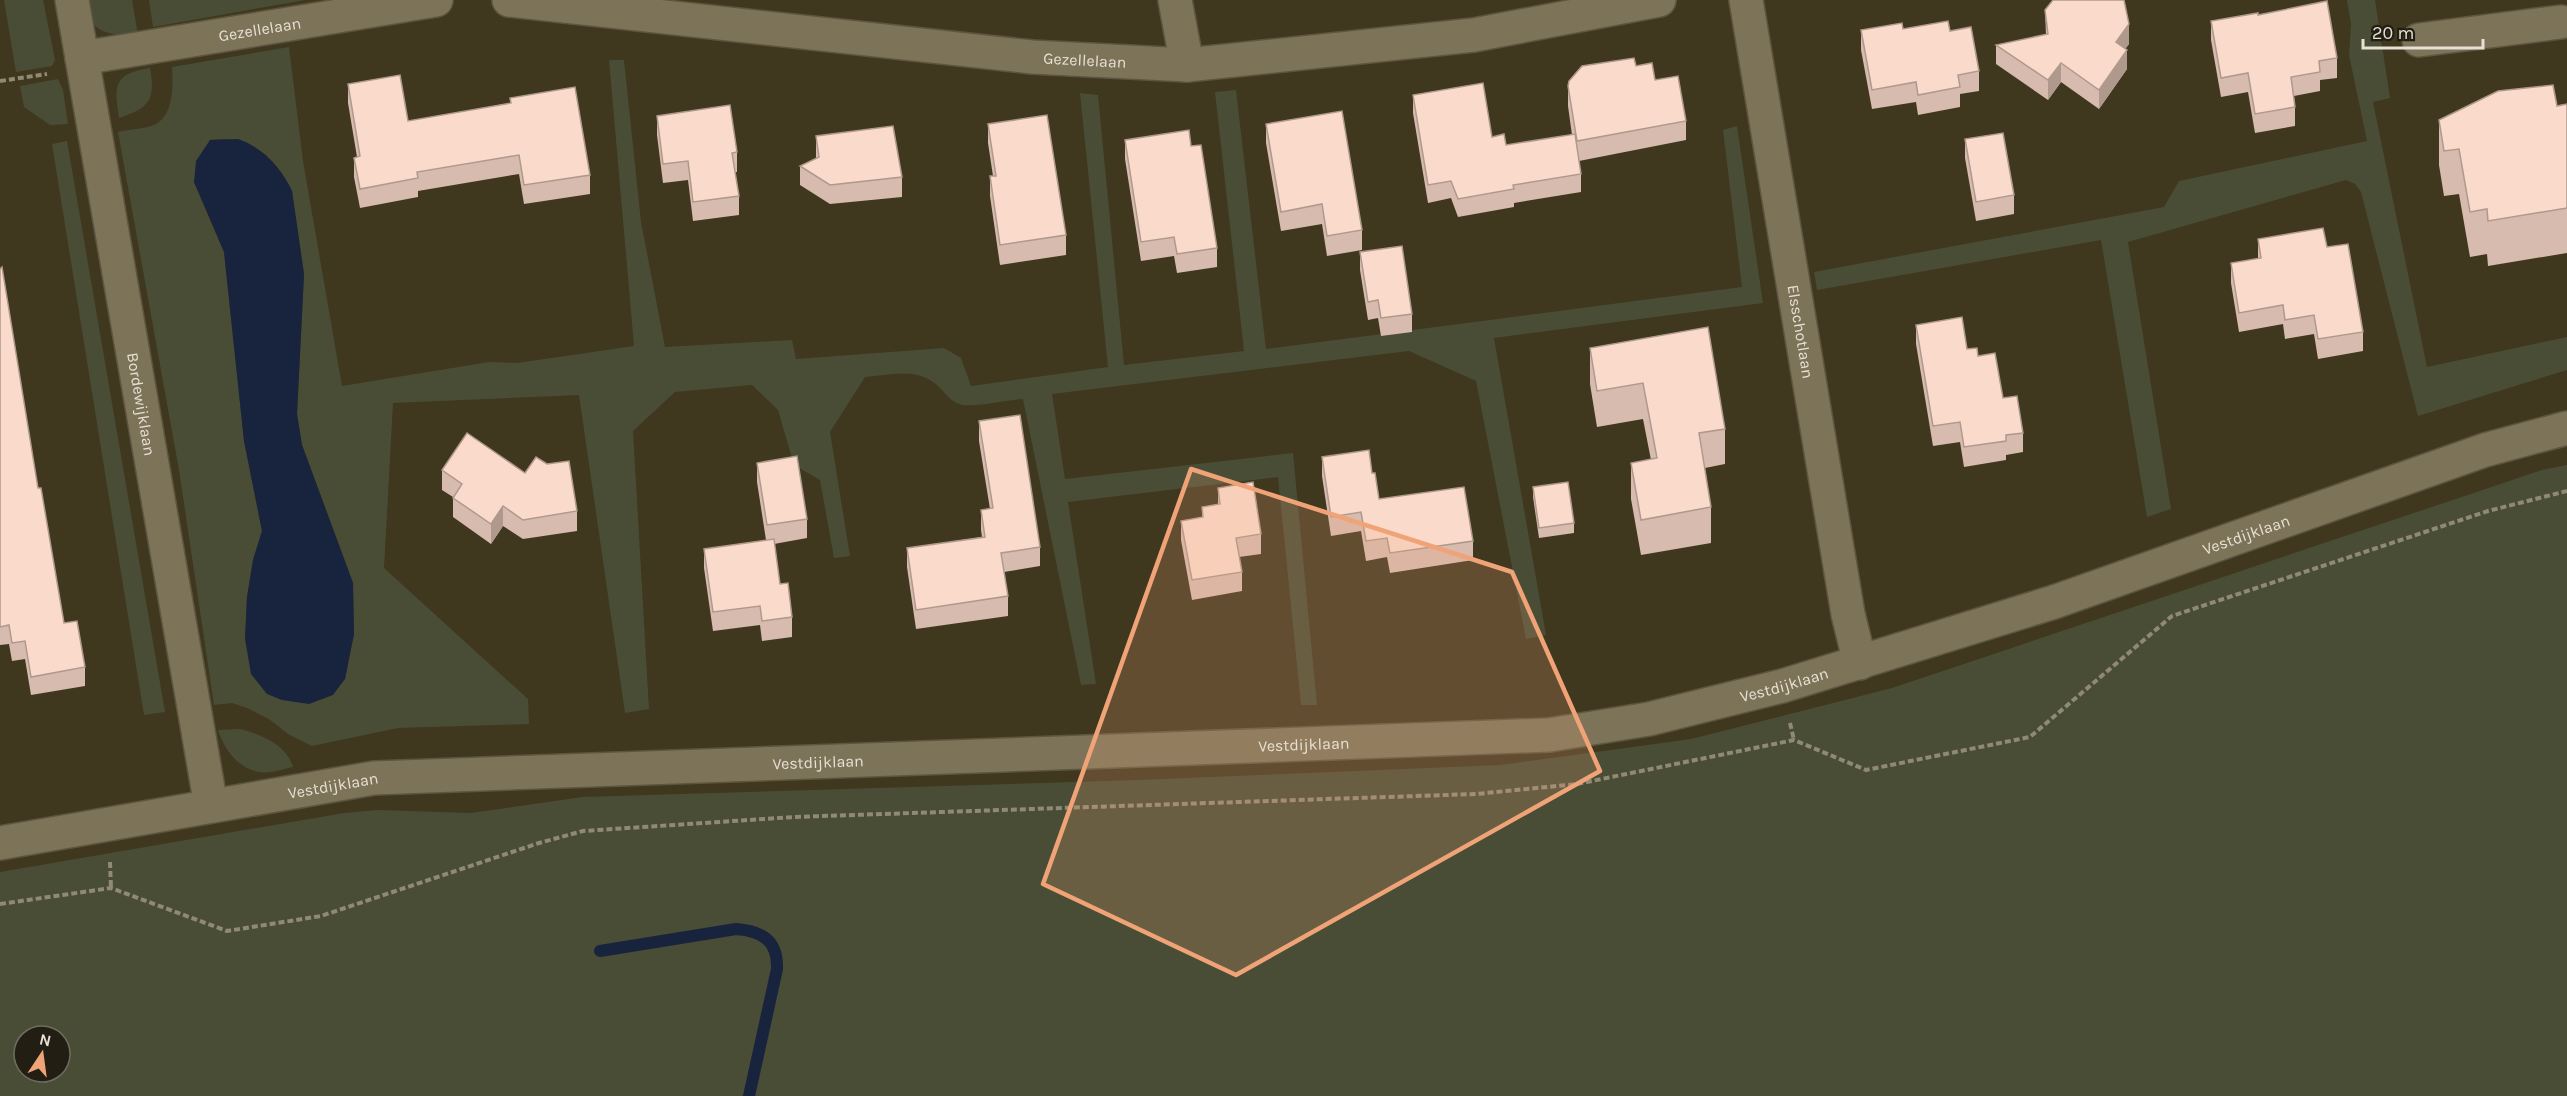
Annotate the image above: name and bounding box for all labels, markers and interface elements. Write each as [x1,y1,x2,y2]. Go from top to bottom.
scale bar [2363,12,2483,50]
street label: Gezellelaan [217,13,302,45]
text: 20 m [2372,22,2414,44]
street label: Gezellelaan [1043,48,1127,71]
street label: Elsschotlaan [1784,283,1818,380]
street label: Bordewijklaan [123,351,160,457]
street label: Vestdijklaan [2200,510,2292,558]
street label: Vestdijklaan [1738,663,1831,706]
street label: Vestdijklaan [1258,733,1350,755]
street label: Vestdijklaan [772,751,864,773]
street label: Vestdijklaan [286,768,380,802]
north arrow [12,1024,72,1084]
text: N [38,1029,53,1050]

